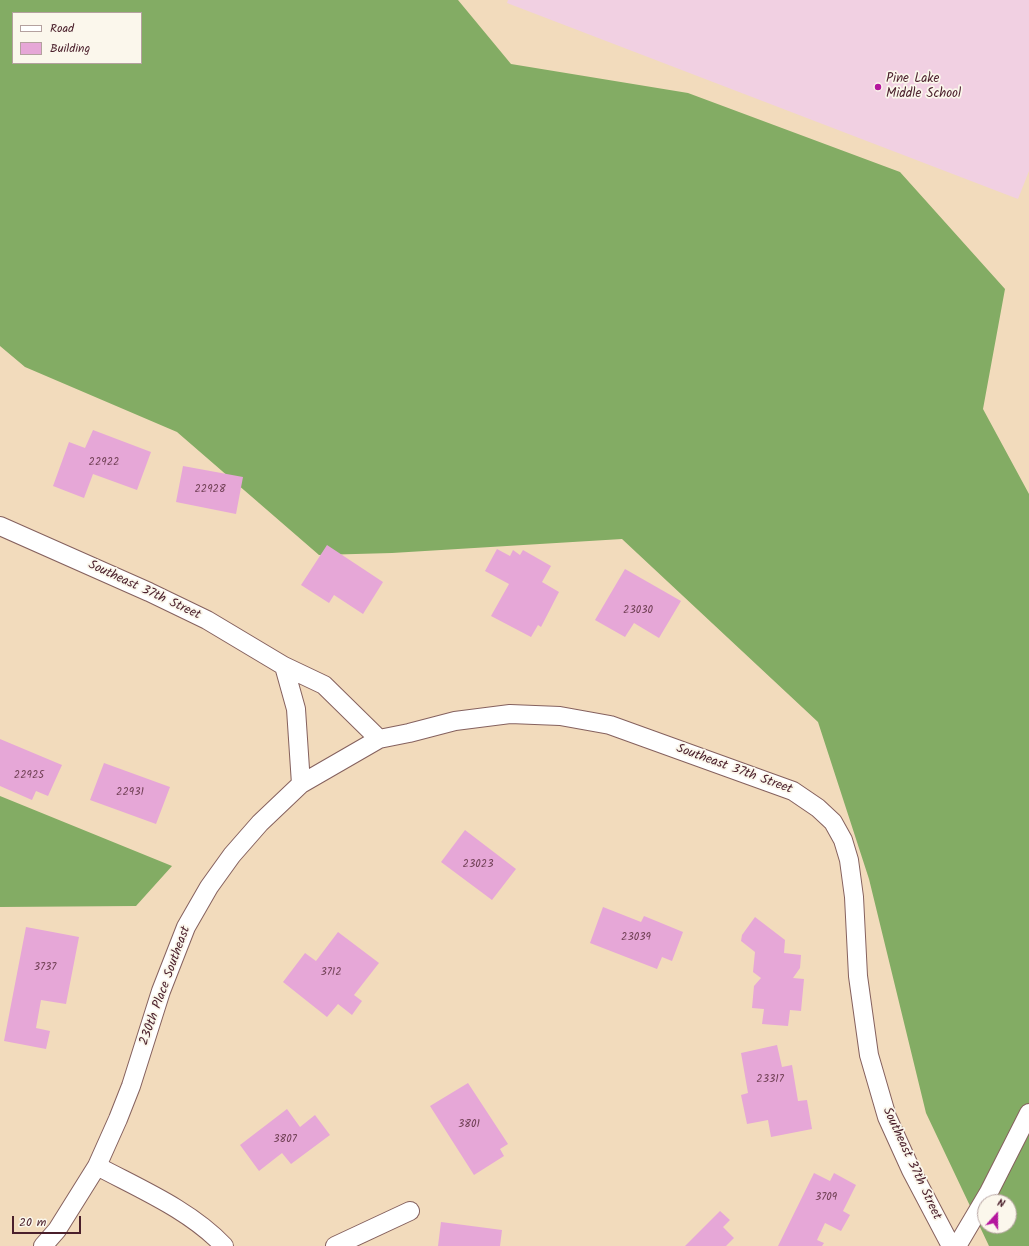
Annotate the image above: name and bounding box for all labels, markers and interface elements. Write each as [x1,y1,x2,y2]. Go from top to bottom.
legend [12,12,142,64]
text: Road [50,19,74,38]
text: Building [50,39,90,58]
place label: Pine Lake Middle School [886,72,961,103]
marker: Pine Lake Middle School [873,82,883,92]
house number: 22922 [89,456,119,470]
house number: 22928 [194,483,226,497]
street label: Southeast 37th Street [85,558,203,624]
house number: 23030 [623,604,653,618]
street label: Southeast 37th Street [674,742,794,798]
house number: 22925 [14,769,44,783]
house number: 22931 [116,786,144,800]
house number: 23023 [463,858,493,872]
street label: 230th Place Southeast [137,924,195,1048]
house number: 23039 [621,931,651,945]
house number: 3737 [34,961,56,975]
house number: 3712 [320,966,342,980]
house number: 23317 [756,1073,784,1087]
street label: Southeast 37th Street [878,1105,944,1223]
house number: 3801 [458,1118,480,1132]
house number: 3807 [273,1133,297,1147]
house number: 3709 [815,1191,837,1205]
north arrow [977,1194,1017,1234]
text: N [994,1194,1007,1213]
scale bar [14,1208,83,1234]
text: 20 m [19,1213,46,1232]

